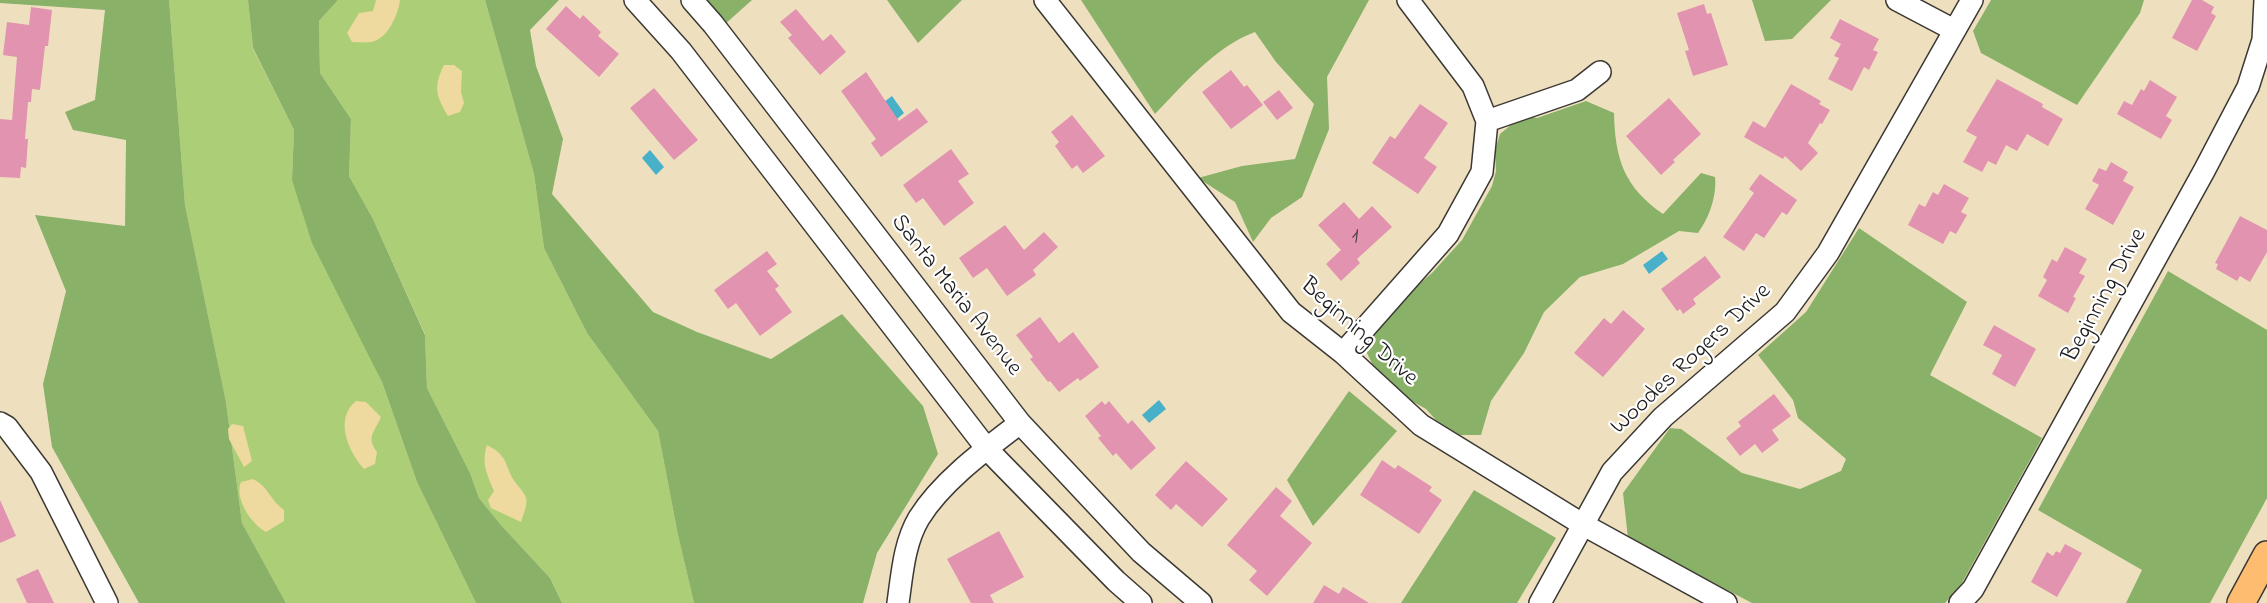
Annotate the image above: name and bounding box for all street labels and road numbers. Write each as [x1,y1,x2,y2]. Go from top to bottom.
street label: Santa Maria Avenue [883,209,1027,383]
street label: Beginning Drive [2057,224,2155,368]
street label: Beginning Drive [1293,273,1423,393]
street label: Woodes Rogers Drive [1606,278,1778,442]

